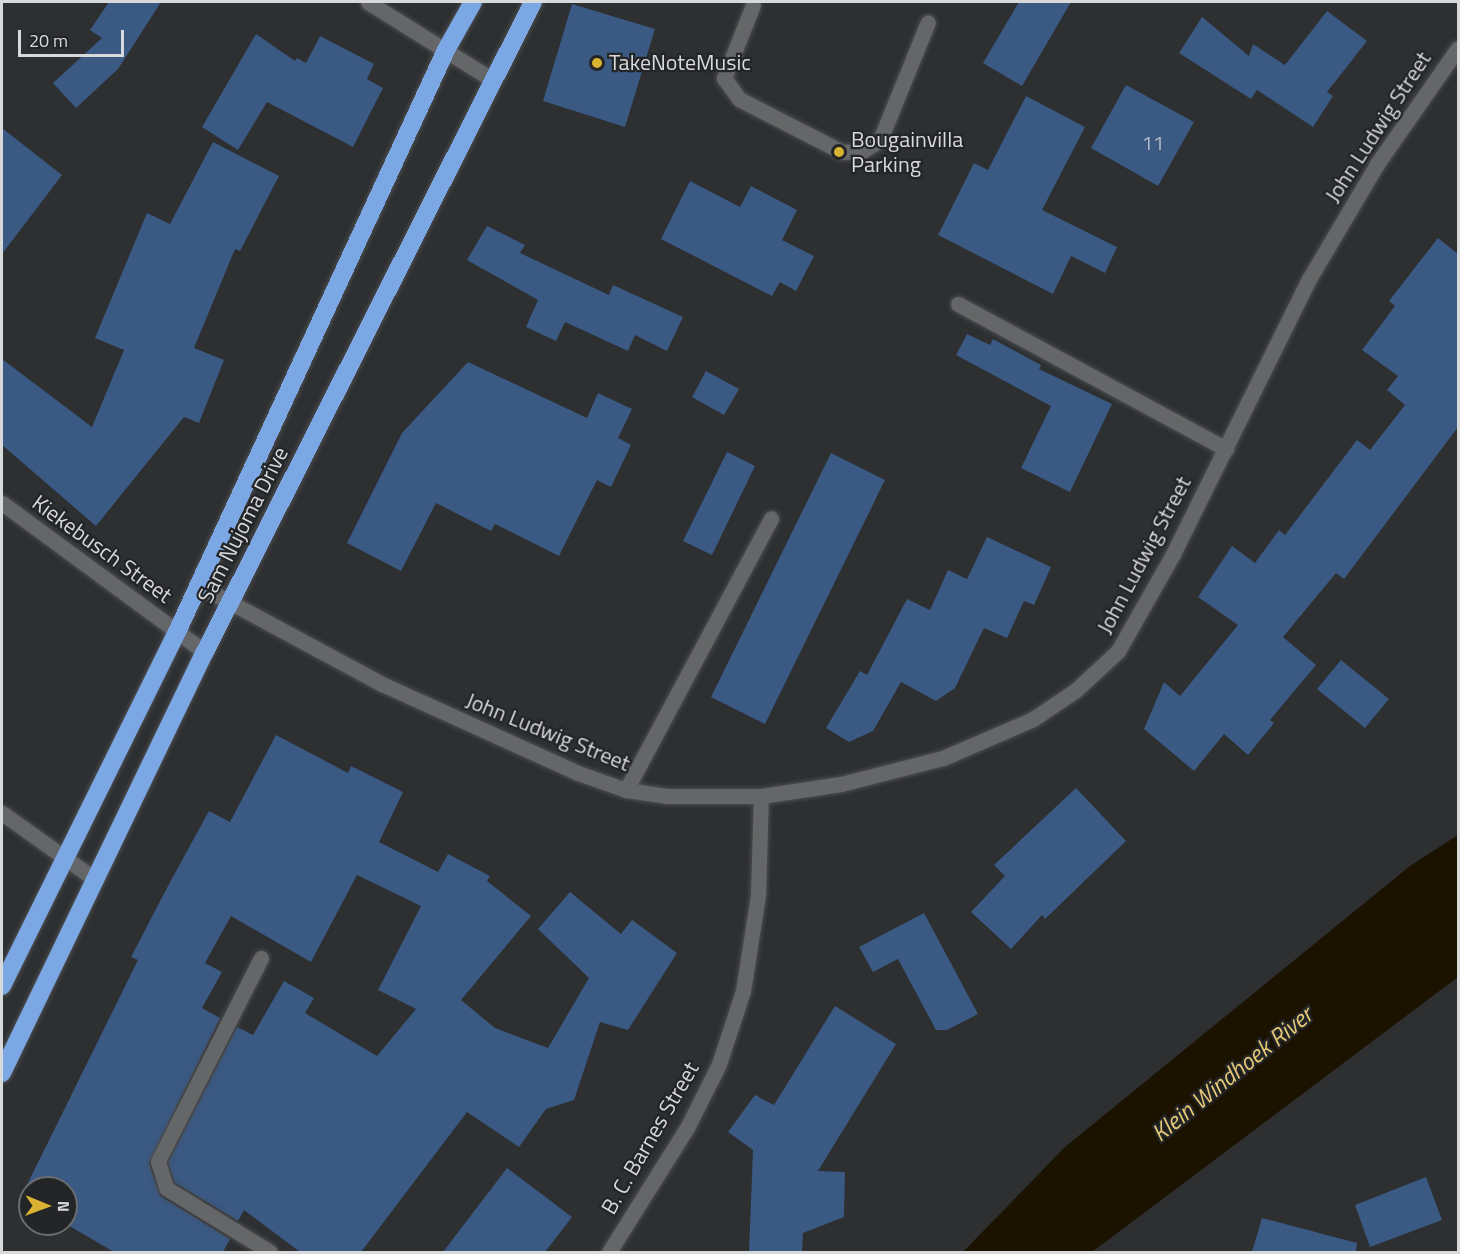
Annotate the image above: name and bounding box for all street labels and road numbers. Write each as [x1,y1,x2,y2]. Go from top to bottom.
street label: John Ludwig Street [1319,47,1437,207]
street label: Sam Nujoma Drive [192,443,294,607]
street label: John Ludwig Street [1091,472,1197,638]
street label: Kiekebusch Street [27,489,177,609]
street label: John Ludwig Street [462,687,634,777]
street label: B. C. Barnes Street [596,1057,704,1219]

